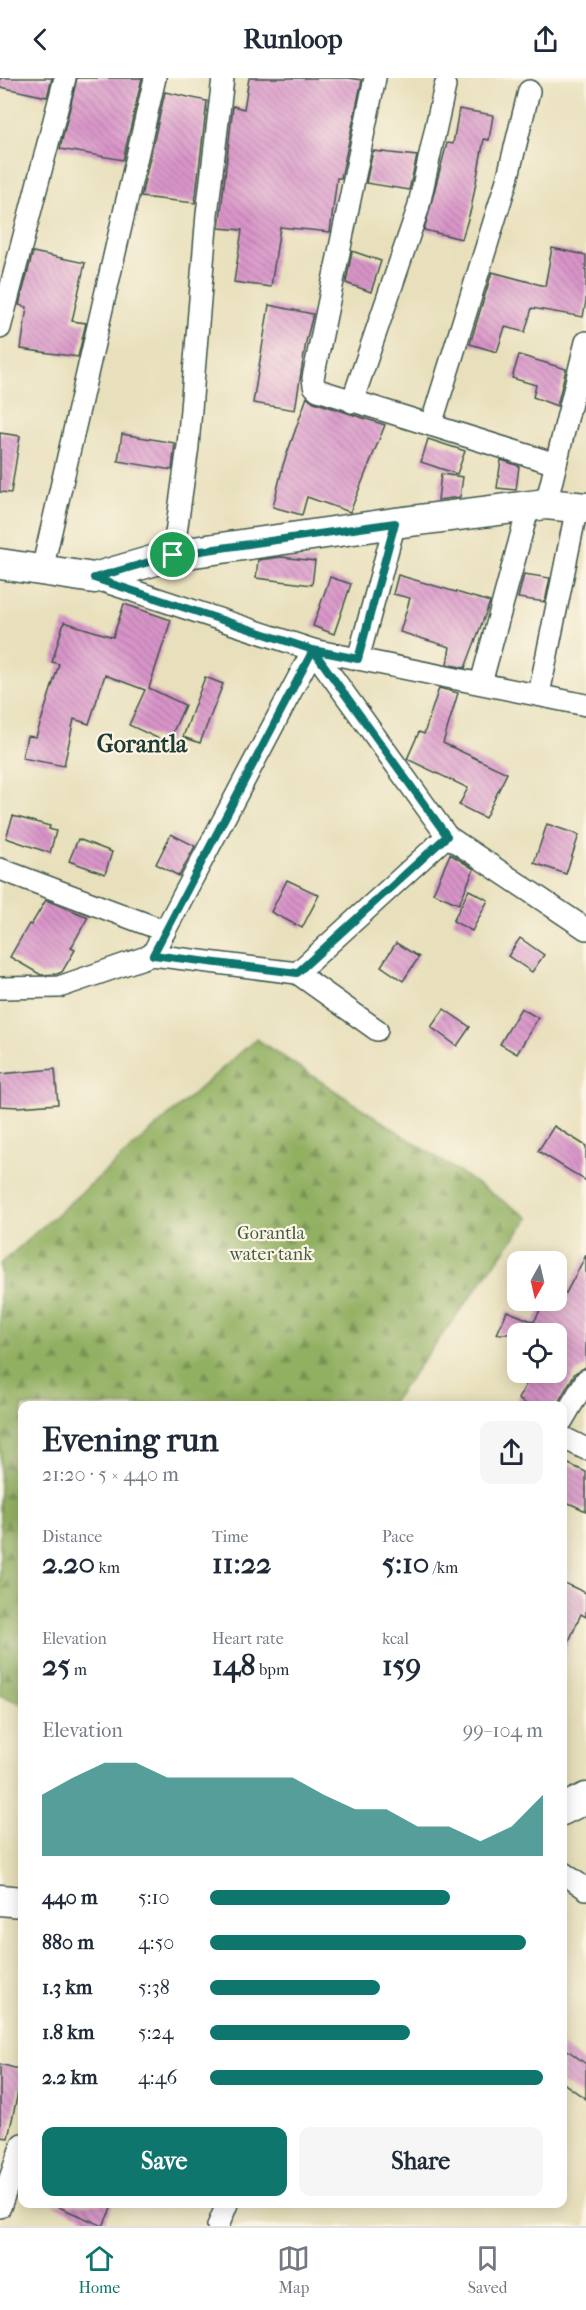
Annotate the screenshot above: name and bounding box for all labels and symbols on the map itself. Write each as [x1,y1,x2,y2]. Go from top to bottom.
pin [147,529,198,580]
district label: Gorantla [97,730,188,758]
park label: Gorantla water tank [229,1223,313,1265]
north arrow [507,1251,567,1311]

